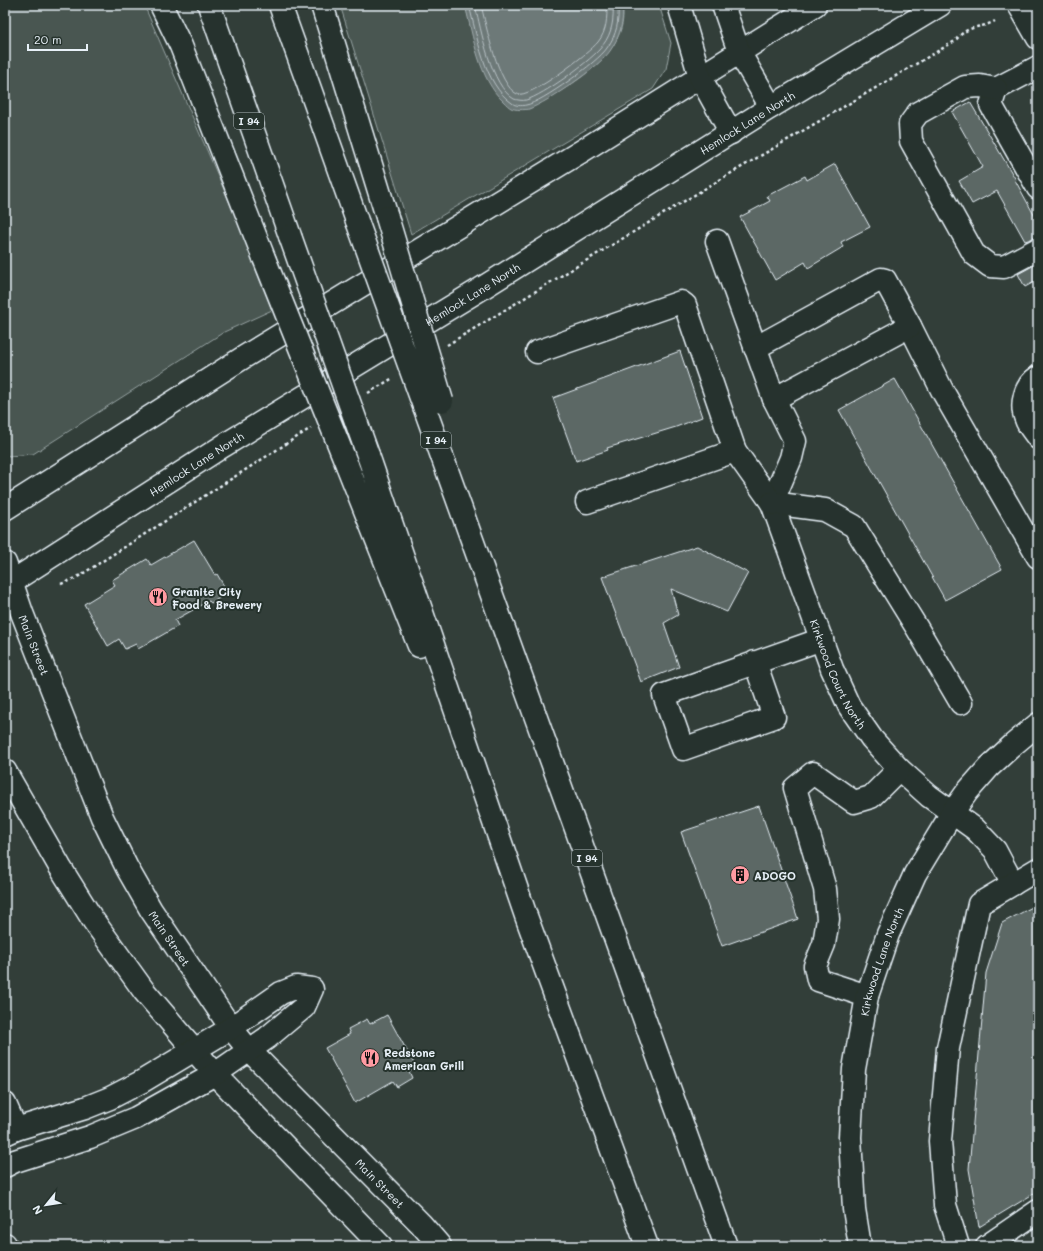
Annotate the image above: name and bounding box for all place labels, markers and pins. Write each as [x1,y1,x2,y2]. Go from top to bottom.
place label: Granite City Food & Brewery [172,584,262,612]
restaurant icon: Granite City Food & Brewery [147,586,169,608]
building icon: ADOGO [729,864,751,886]
place label: ADOGO [754,868,796,883]
place label: Redstone American Grill [384,1045,464,1073]
restaurant icon: Redstone American Grill [359,1047,381,1069]

